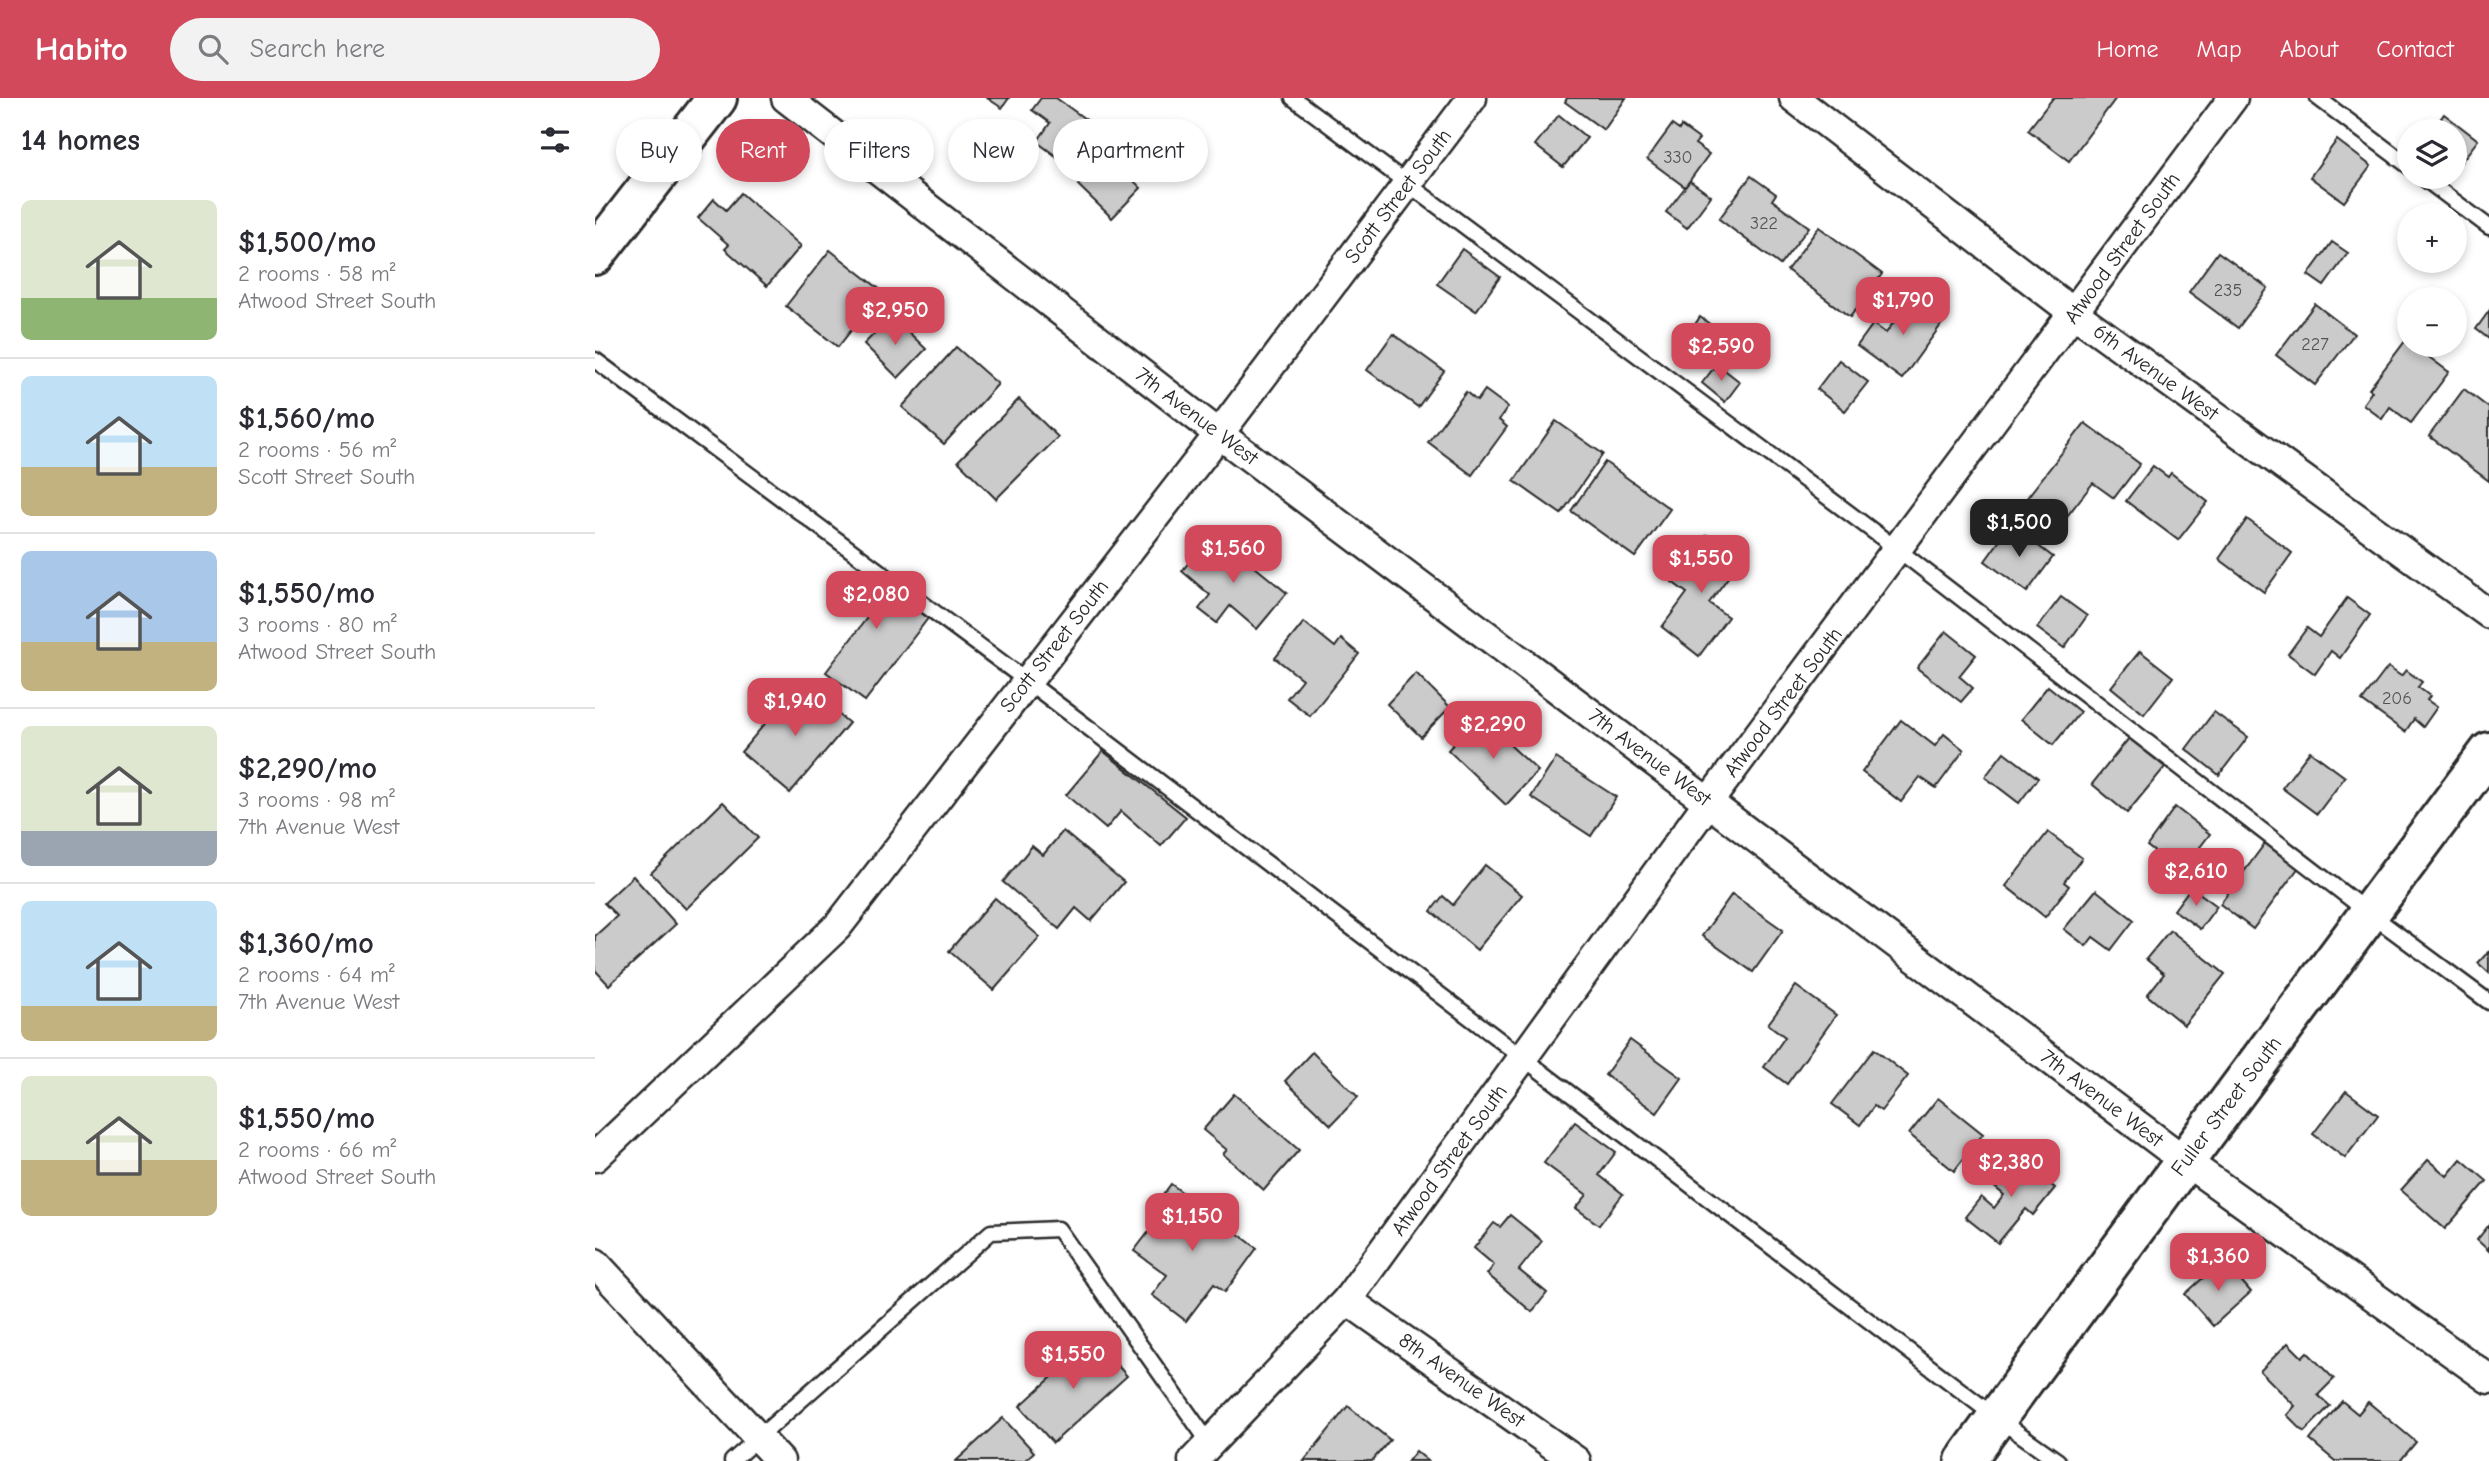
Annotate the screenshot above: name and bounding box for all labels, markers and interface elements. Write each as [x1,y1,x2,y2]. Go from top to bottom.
search box [170,18,660,81]
text: Habito [35,30,128,68]
icon: search [194,30,232,68]
text: Search here [250,34,385,64]
text: Home [2097,35,2158,63]
text: Map [2196,35,2242,63]
text: About [2280,35,2338,63]
text: Contact [2376,35,2454,63]
chip: Buy [616,119,702,182]
chip: Rent [716,119,810,182]
chip: Filters [824,119,934,182]
chip: New [948,119,1039,182]
chip: Apartment [1053,119,1208,182]
map controls [2397,119,2467,357]
button: layers [2397,119,2467,189]
icon: filters [536,121,574,159]
text: 14 homes [21,123,140,158]
street label: Scott Street South [1340,124,1456,268]
house number: 330 [1663,147,1693,168]
street label: Atwood Street South [2059,168,2185,328]
button: + [2397,203,2467,273]
house number: 322 [1750,213,1778,234]
text: $1,500/mo [238,225,376,260]
icon: home [77,228,161,312]
text: 2 rooms · 58 m² [238,260,396,287]
pin: $1,790 [1846,278,1960,337]
house number: 235 [2214,280,2242,301]
text: $1,790 [1872,286,1934,313]
text: Atwood Street South [238,287,436,314]
button: − [2397,287,2467,357]
pin: $2,950 [838,288,952,347]
text: $2,950 [861,296,929,323]
street label: 6th Avenue West [2089,319,2224,426]
pin: $2,590 [1664,324,1778,383]
text: $2,590 [1687,332,1755,359]
house number: 227 [2301,334,2329,355]
street label: 7th Avenue West [1131,362,1264,470]
text: $1,560/mo [238,401,375,436]
icon: home [77,404,161,488]
text: 2 rooms · 56 m² [238,436,396,463]
text: Scott Street South [238,463,415,490]
pin: $1,500 [1962,500,2076,559]
text: $1,500 [1986,508,2052,535]
pin: $1,560 [1176,526,1290,585]
text: $1,560 [1201,534,1265,561]
pin: $1,550 [1644,536,1758,595]
text: $1,550 [1669,544,1733,571]
pin: $2,080 [819,572,933,631]
street label: Scott Street South [995,575,1113,717]
text: $1,550/mo [238,576,375,611]
icon: home [77,579,161,663]
text: $2,080 [842,580,910,607]
text: 3 rooms · 80 m² [238,611,397,638]
street label: Atwood Street South [1719,622,1847,782]
text: Atwood Street South [238,638,436,665]
pin: $1,940 [738,678,852,738]
text: $1,940 [763,687,827,714]
house number: 206 [2382,688,2412,709]
pin: $2,290 [1436,702,1550,761]
street label: 7th Avenue West [1584,703,1717,811]
text: $2,290 [1460,710,1526,737]
text: $2,290/mo [238,751,377,786]
icon: home [77,754,161,838]
text: 3 rooms · 98 m² [238,786,395,813]
text: 7th Avenue West [238,813,399,840]
pin: $2,610 [2139,848,2253,908]
text: $2,610 [2164,857,2228,884]
text: $1,360/mo [238,926,374,961]
icon: home [77,929,161,1013]
text: 2 rooms · 64 m² [238,961,395,988]
text: 7th Avenue West [238,988,399,1015]
street label: Fuller Street South [2166,1032,2286,1180]
street label: 7th Avenue West [2036,1044,2169,1152]
street label: Atwood Street South [1386,1080,1512,1240]
text: $1,550/mo [238,1101,375,1136]
icon: home [77,1104,161,1188]
text: 2 rooms · 66 m² [238,1136,396,1163]
pin: $2,380 [1954,1140,2068,1199]
text: $2,380 [1978,1148,2044,1175]
text: Atwood Street South [238,1163,436,1190]
pin: $1,150 [1135,1194,1249,1253]
text: $1,150 [1161,1202,1223,1229]
pin: $1,360 [2161,1234,2275,1293]
text: $1,360 [2186,1242,2250,1269]
street label: 8th Avenue West [1394,1328,1530,1433]
pin: $1,550 [1016,1332,1130,1391]
text: $1,550 [1041,1340,1105,1367]

